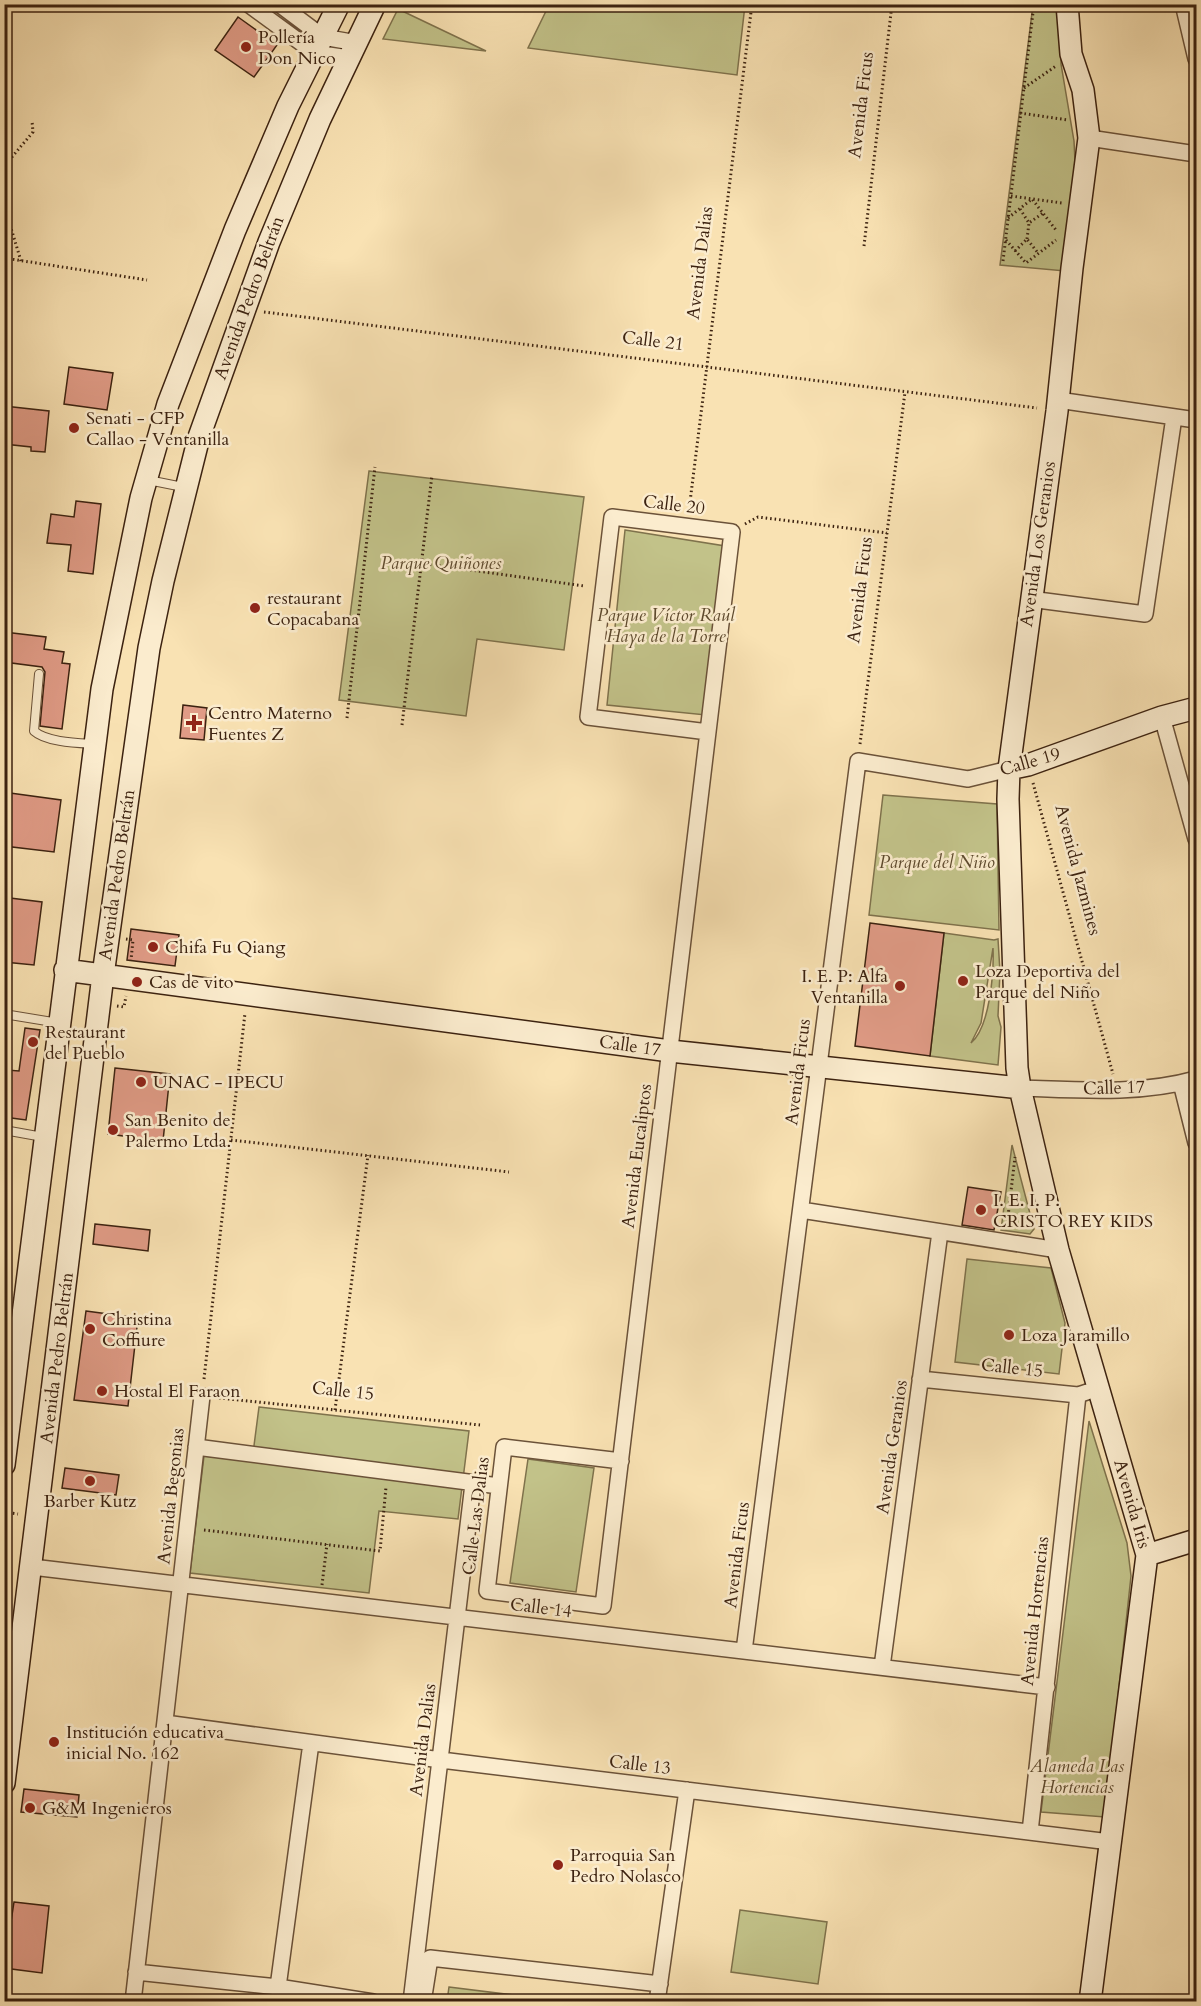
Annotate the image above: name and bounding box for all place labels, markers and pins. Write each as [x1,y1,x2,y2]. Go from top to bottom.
place label: Pollería Don Nico [258,25,336,71]
marker: Pollería Don Nico [239,40,253,54]
place label: Senati - CFP Callao - Ventanilla [86,406,229,452]
marker: Senati - CFP Callao - Ventanilla [67,421,81,435]
place label: restaurant Copacabana [267,586,360,632]
marker: restaurant Copacabana [248,601,262,615]
place label: Centro Materno Fuentes Z [208,701,332,747]
marker: Centro Materno Fuentes Z [185,714,203,732]
place label: Chifa Fu Qiang [165,935,286,960]
marker: Chifa Fu Qiang [146,940,160,954]
place label: Loza Deportiva del Parque del Niño [975,959,1120,1005]
place label: I. E. P: Alfa Ventanilla [801,964,888,1010]
place label: Cas de vito [149,970,234,995]
marker: Loza Deportiva del Parque del Niño [956,974,970,988]
marker: Cas de vito [130,975,144,989]
marker: I. E. P: Alfa Ventanilla [893,979,907,993]
place label: Restaurant del Pueblo [45,1020,126,1066]
marker: Restaurant del Pueblo [26,1035,40,1049]
place label: UNAC - IPECU [153,1070,284,1095]
marker: UNAC - IPECU [134,1075,148,1089]
place label: San Benito de Palermo Ltda. [125,1108,231,1154]
marker: San Benito de Palermo Ltda. [106,1123,120,1137]
place label: I. E. I. P. CRISTO REY KIDS [993,1188,1153,1234]
marker: I. E. I. P. CRISTO REY KIDS [974,1203,988,1217]
place label: Christina Coffiure [102,1307,172,1353]
marker: Christina Coffiure [83,1322,97,1336]
place label: Loza Jaramillo [1021,1323,1130,1348]
marker: Loza Jaramillo [1002,1328,1016,1342]
place label: Hostal El Faraon [114,1379,241,1404]
marker: Hostal El Faraon [95,1384,109,1398]
marker: Barber Kutz [83,1474,97,1488]
place label: Barber Kutz [44,1489,136,1514]
place label: Institución educativa inicial No. 162 [66,1720,224,1766]
marker: Institución educativa inicial No. 162 [47,1735,61,1749]
place label: G&M Ingenieros [42,1796,172,1821]
marker: G&M Ingenieros [23,1801,37,1815]
place label: Parroquia San Pedro Nolasco [570,1843,681,1889]
marker: Parroquia San Pedro Nolasco [551,1858,565,1872]

